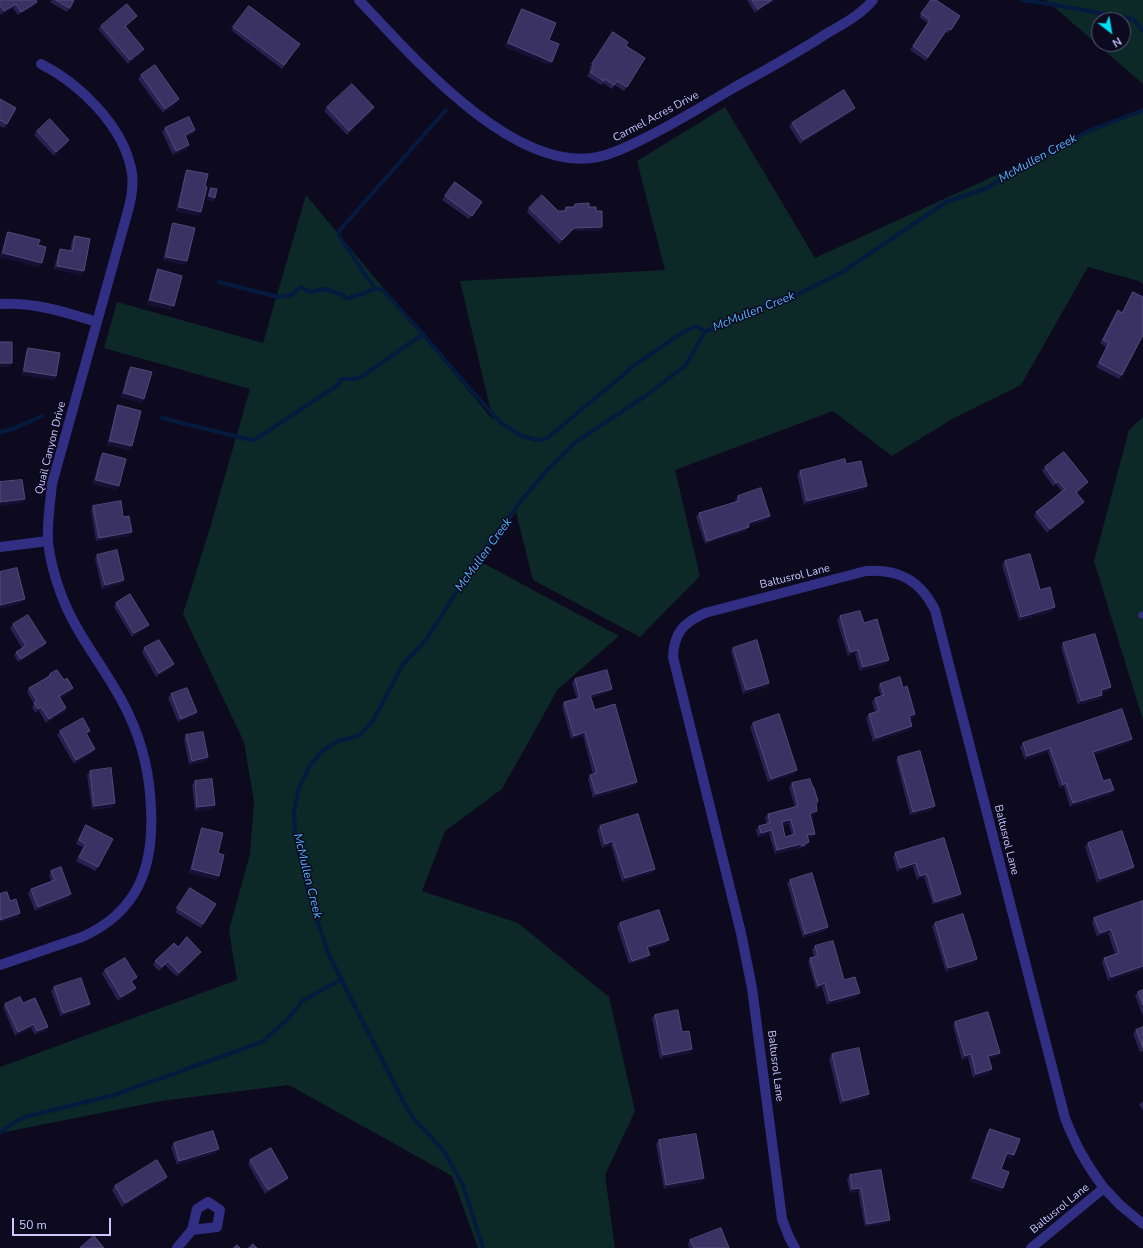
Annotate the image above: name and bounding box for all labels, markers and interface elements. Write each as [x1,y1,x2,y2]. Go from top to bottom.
north arrow [1091,12,1131,52]
text: N [1110,33,1124,50]
street label: Carmel Acres Drive [611,89,701,145]
water label: McMullen Creek [996,132,1080,186]
water label: McMullen Creek [711,289,797,335]
street label: Quail Canyon Drive [33,400,69,496]
water label: McMullen Creek [453,515,515,595]
street label: Baltusrol Lane [759,562,831,592]
street label: Baltusrol Lane [991,804,1021,876]
water label: McMullen Creek [289,832,325,920]
street label: Baltusrol Lane [764,1030,786,1102]
street label: Baltusrol Lane [1028,1181,1092,1237]
scale bar [14,1210,113,1236]
text: 50 m [19,1217,47,1233]

